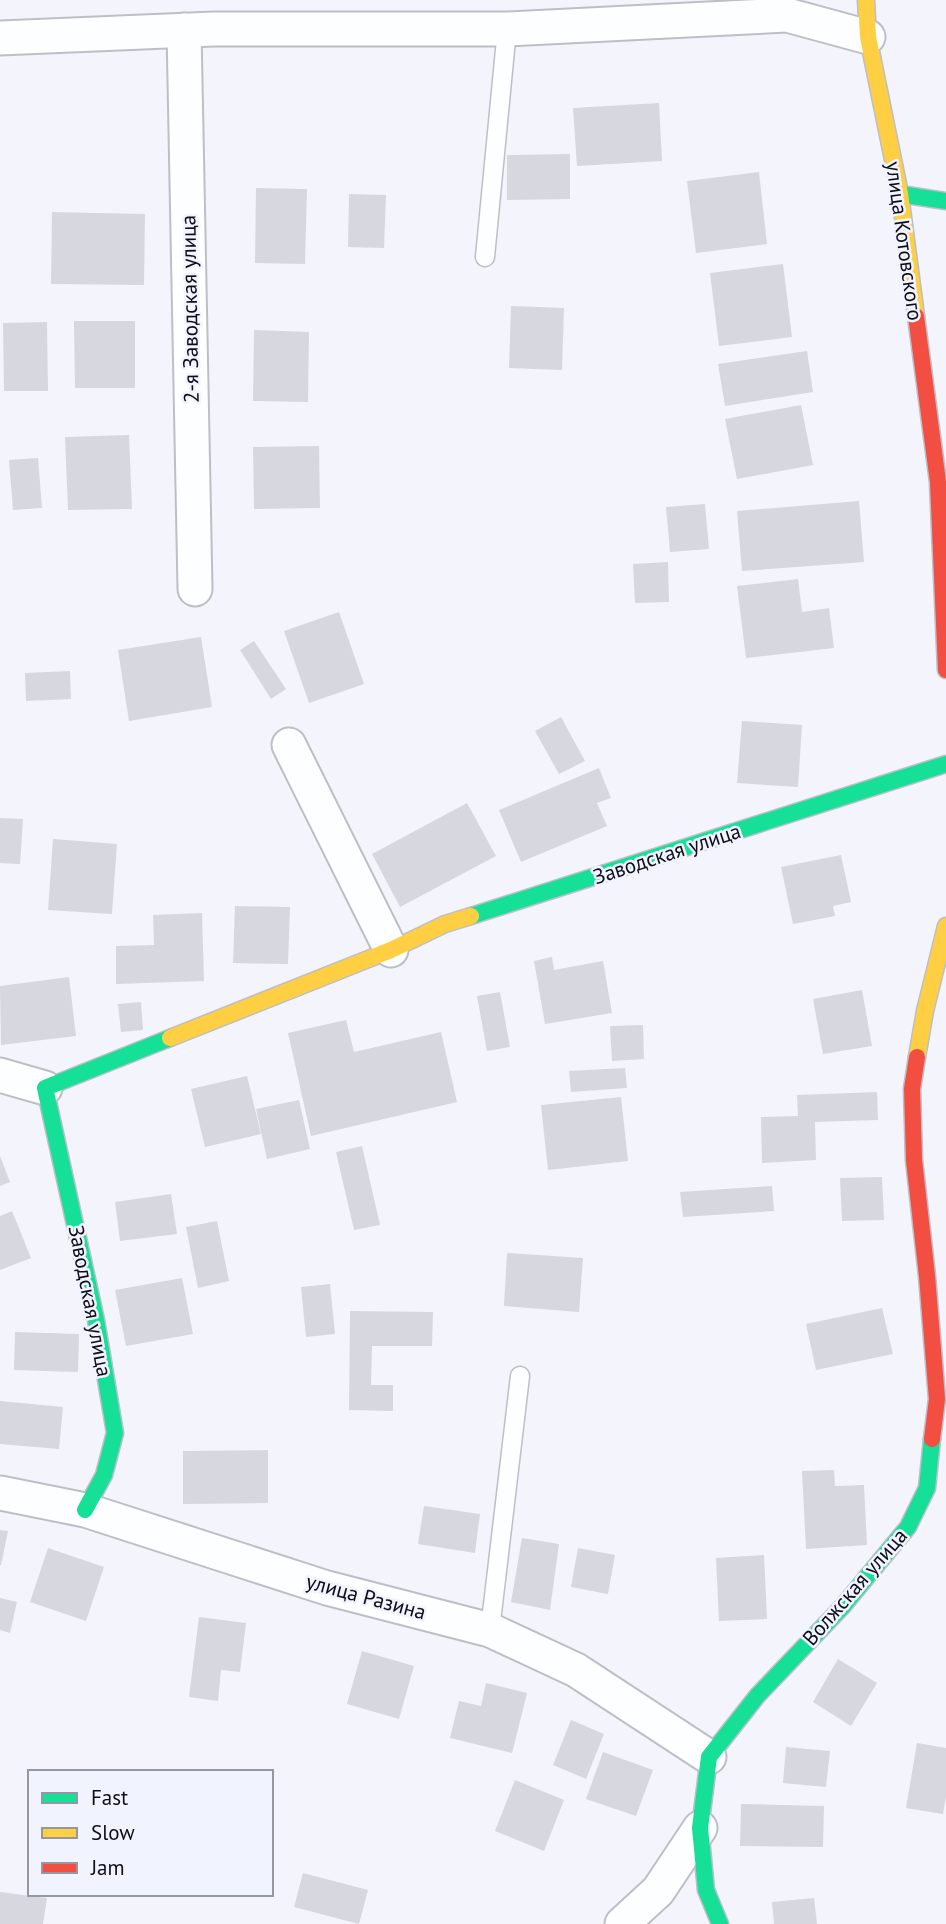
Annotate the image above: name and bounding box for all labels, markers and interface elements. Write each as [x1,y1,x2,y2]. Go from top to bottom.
street label: улица Котовского [880,160,929,322]
street label: 2-я Заводская улица [174,215,205,403]
street label: Заводская улица [590,817,744,890]
street label: Заводская улица [63,1223,118,1379]
street label: Волжская улица [796,1522,913,1651]
street label: улица Разина [303,1568,429,1625]
legend [28,1770,273,1896]
text: Fast [91,1784,128,1811]
text: Slow [91,1819,135,1846]
text: Jam [90,1854,125,1881]

